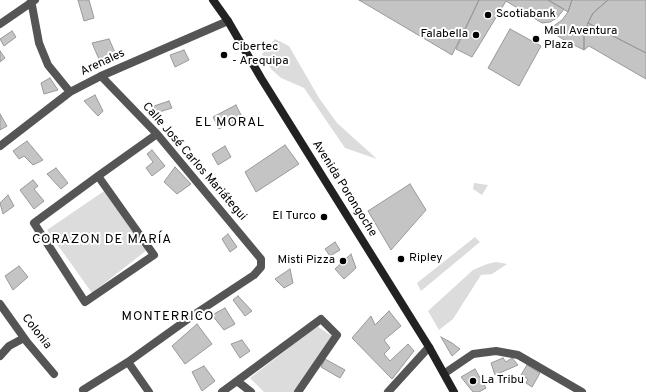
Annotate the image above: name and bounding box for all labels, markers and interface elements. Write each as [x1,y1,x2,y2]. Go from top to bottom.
place label: Scotiabank [496,8,556,22]
marker: Scotiabank [483,10,493,20]
place label: Mall Aventura Plaza [544,25,617,53]
place label: Falabella [420,28,468,42]
marker: Falabella [471,30,481,40]
marker: Mall Aventura Plaza [531,34,541,44]
place label: Cibertec - Arequipa [232,41,289,69]
street label: Arenales [79,46,127,80]
marker: Cibertec - Arequipa [219,50,229,60]
street label: Calle José Carlos Mariátegui [139,100,249,224]
district label: EL MORAL [195,115,265,131]
street label: Avenida Porongoche [308,138,380,240]
place label: El Turco [272,210,316,224]
marker: El Turco [319,212,329,222]
district label: CORAZON DE MARÍA [32,232,172,248]
place label: Ripley [409,252,443,266]
place label: Misti Pizza [278,254,335,268]
marker: Ripley [396,254,406,264]
marker: Misti Pizza [338,256,348,266]
district label: MONTERRICO [122,309,214,325]
street label: Colonia [18,312,54,352]
place label: La Tribu [481,374,524,388]
marker: La Tribu [468,376,478,386]

